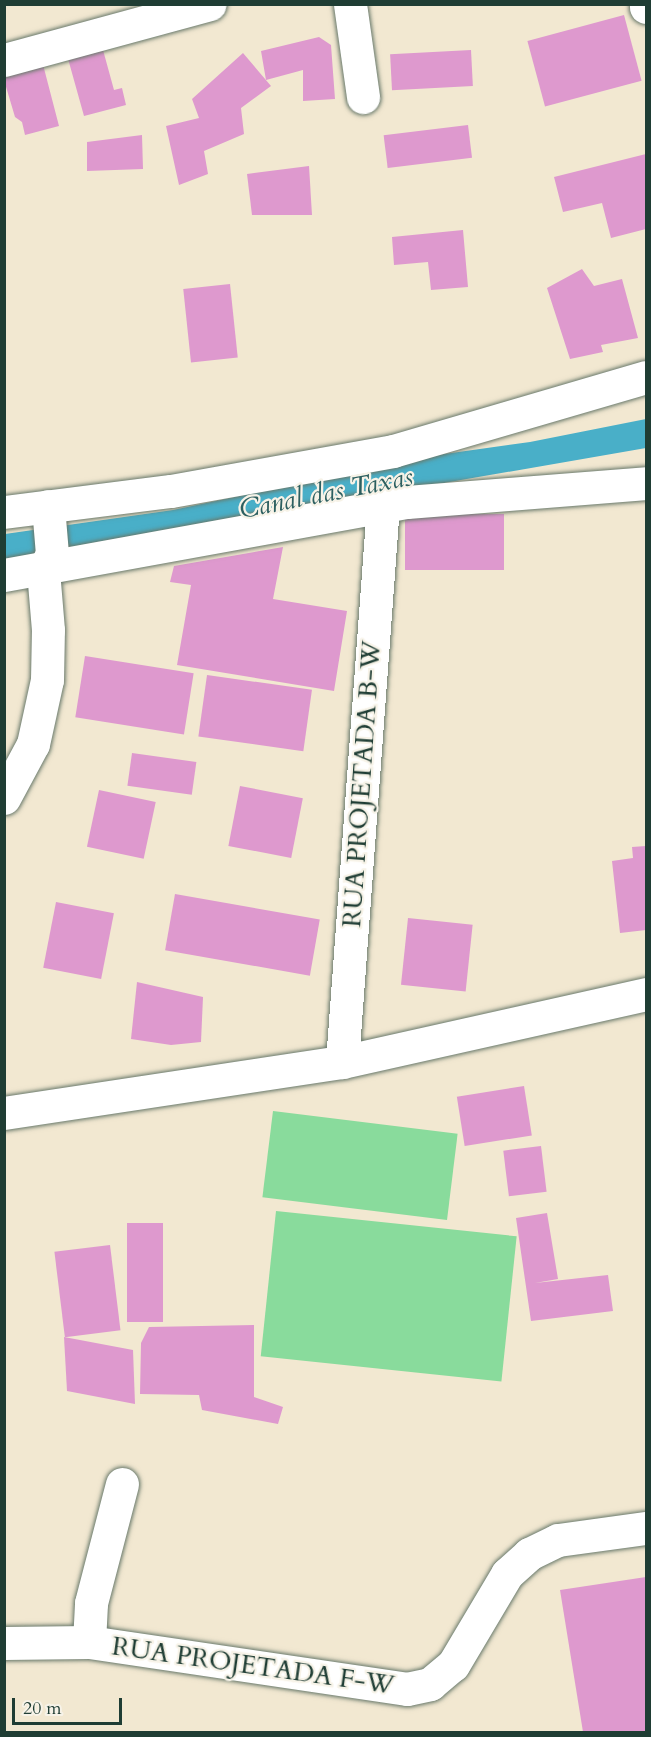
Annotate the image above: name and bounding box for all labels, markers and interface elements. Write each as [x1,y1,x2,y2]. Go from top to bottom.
water label: Canal das Taxas [236,460,416,526]
street label: RUA PROJETADA B-W [336,639,388,929]
street label: RUA PROJETADA F-W [110,1631,396,1701]
scale bar [15,1686,124,1724]
text: 20 m [23,1696,62,1721]

